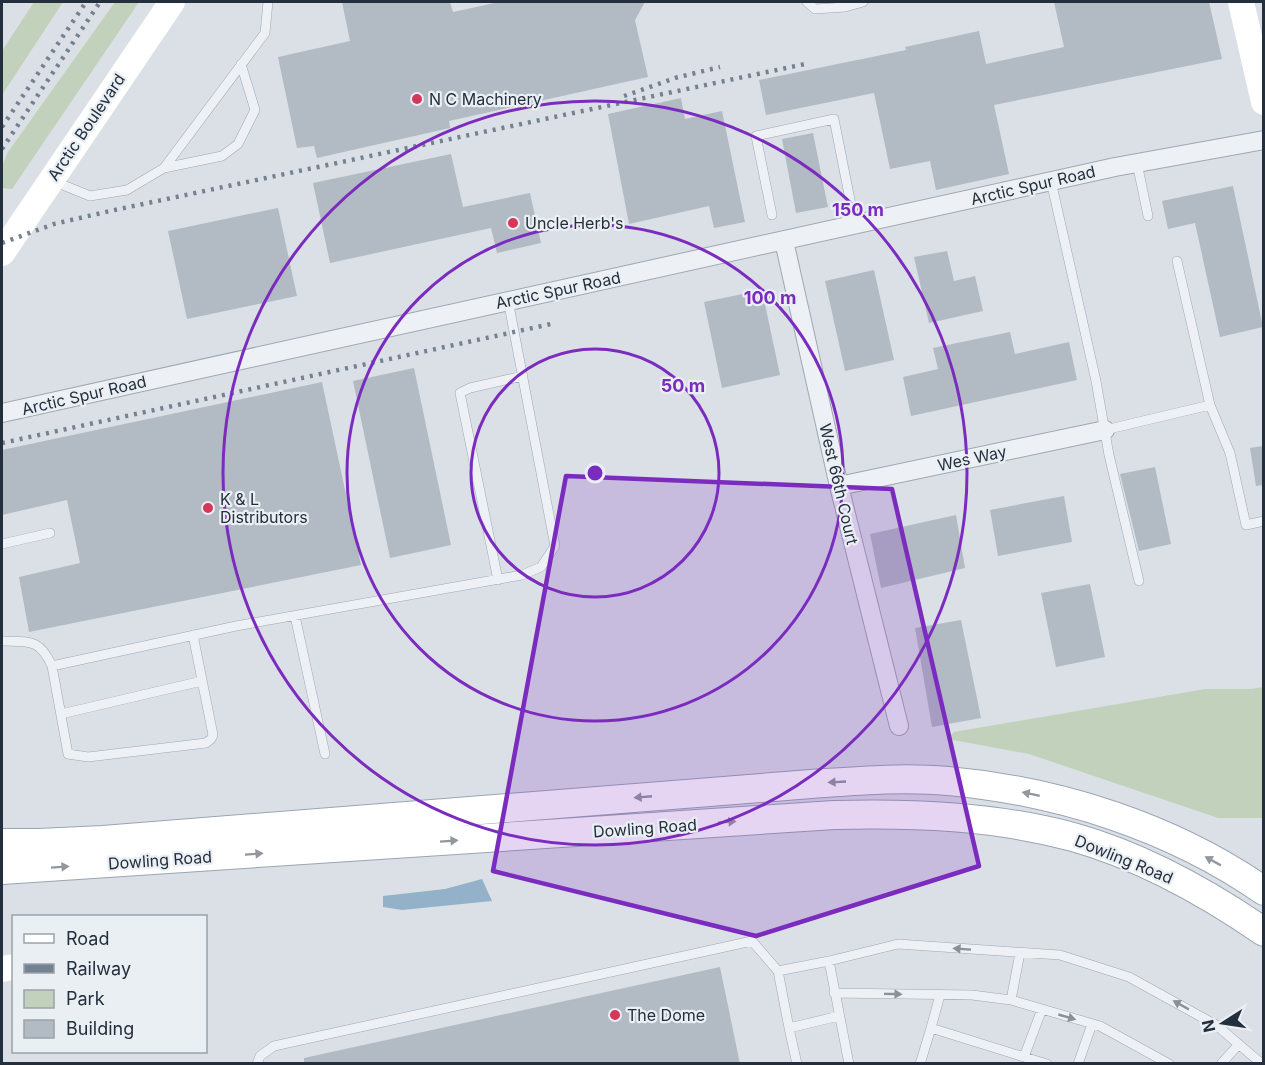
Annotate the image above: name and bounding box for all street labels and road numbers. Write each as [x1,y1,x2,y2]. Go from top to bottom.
street label: Arctic Boulevard [43,70,129,184]
street label: Arctic Spur Road [969,161,1097,209]
street label: Arctic Spur Road [494,267,622,313]
street label: Arctic Spur Road [20,371,148,419]
street label: West 66th Court [815,421,863,547]
street label: Wes Way [936,441,1008,475]
street label: Dowling Road [592,814,698,842]
street label: Dowling Road [1072,830,1176,888]
street label: Dowling Road [107,846,213,874]

